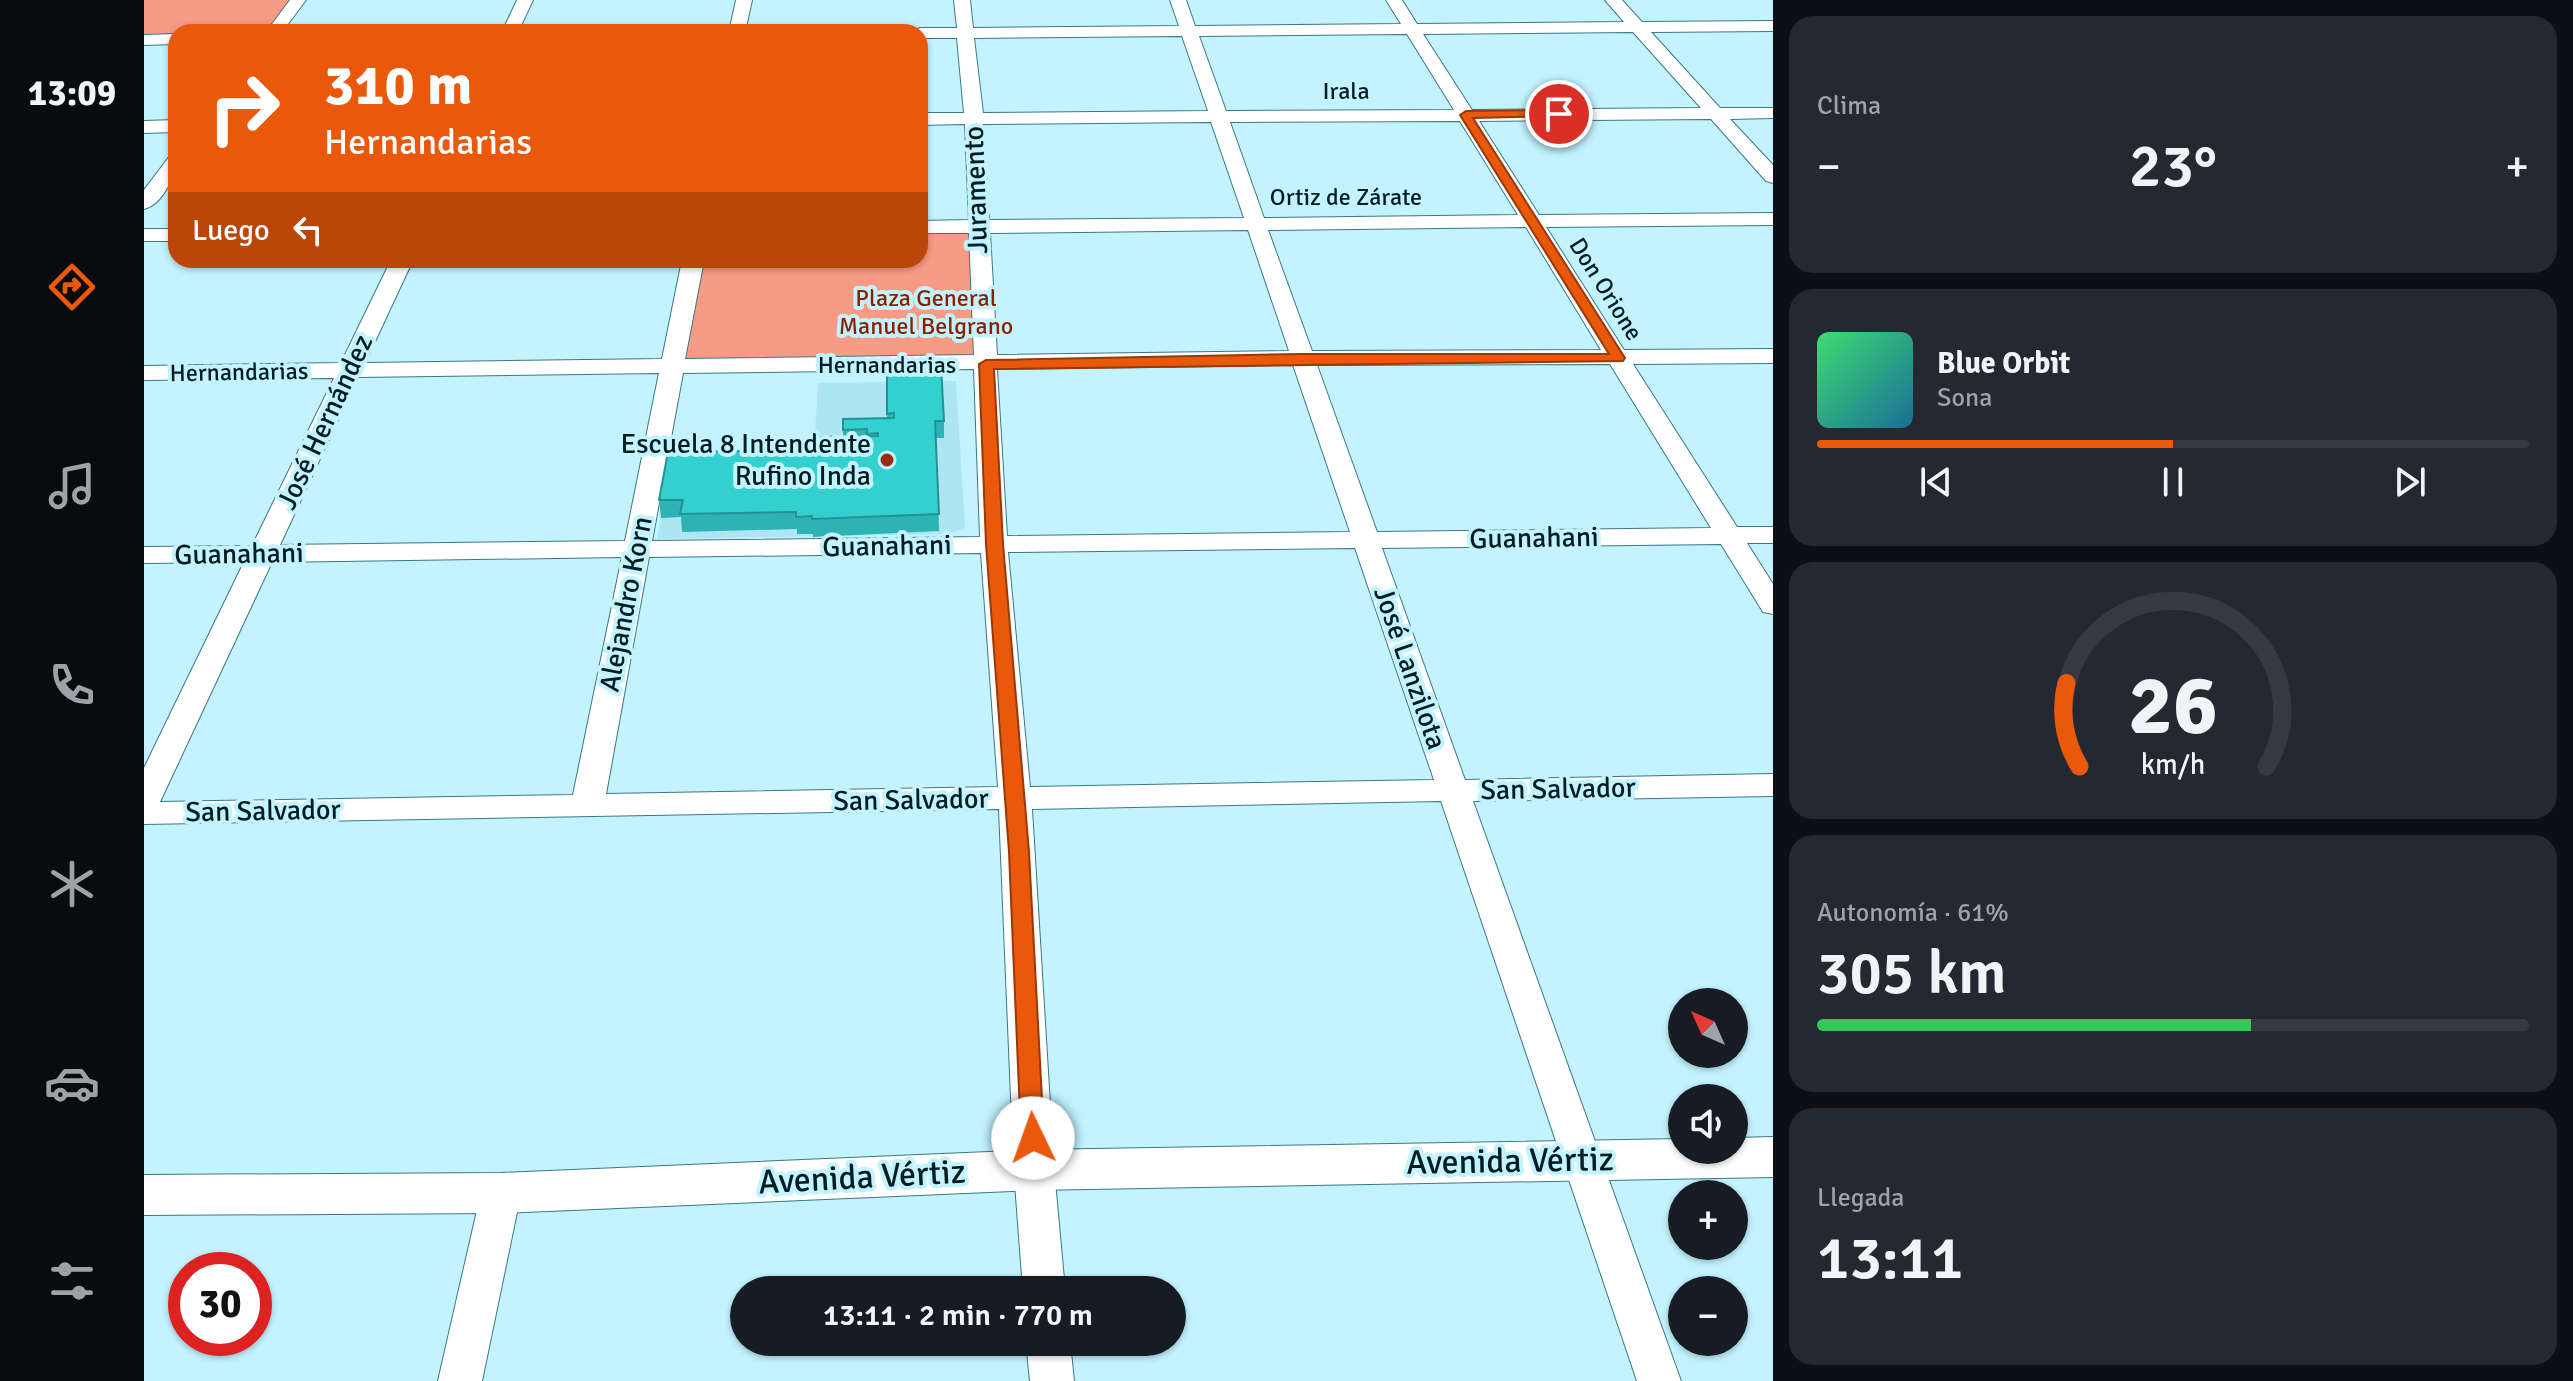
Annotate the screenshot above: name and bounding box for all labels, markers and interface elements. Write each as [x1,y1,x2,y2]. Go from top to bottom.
text: 310 m [324,51,472,120]
icon: right [192,56,296,160]
text: 13:09 [28,71,116,116]
street label: Irala [1322,76,1370,106]
pin [1525,80,1593,148]
text: Clima [1817,90,1881,122]
icon: arrive [1537,92,1581,136]
text: Hernandarias [324,120,532,165]
street label: Juramento [957,126,995,254]
text: 23° [2129,130,2217,204]
text: − [1817,140,1841,194]
text: + [2505,140,2529,194]
street label: Ortiz de Zárate [1270,182,1422,212]
icon: left [286,208,330,252]
text: Luego [192,212,270,249]
street label: Don Orione [1563,232,1649,346]
icon: directions [44,259,100,315]
park label: Plaza General Manuel Belgrano [839,283,1013,341]
street label: José Hernández [270,329,380,515]
text: Blue Orbit [1937,345,2070,382]
street label: Hernandarias [818,350,956,380]
street label: Hernandarias [169,356,309,388]
text: Sona [1937,382,1992,414]
place label: Escuela 8 Intendente Rufino Inda [621,427,871,493]
marker: Escuela 8 Intendente Rufino Inda [878,451,896,469]
icon: music [44,458,100,514]
icon: previous [1914,460,1958,504]
icon: pause [2151,460,2195,504]
icon: next [2388,460,2432,504]
street label: Alejandro Korn [592,514,660,694]
street label: Guanahani [1469,520,1599,556]
street label: Guanahani [822,528,952,564]
street label: Guanahani [174,536,304,572]
street label: José Lanzilota [1366,582,1454,754]
text: 26 [2128,654,2218,756]
icon: phone [44,657,100,713]
text: km/h [2141,747,2205,782]
street label: San Salvador [1480,771,1637,807]
street label: San Salvador [833,782,990,818]
street label: San Salvador [185,793,342,829]
icon: climate [44,856,100,912]
text: Autonomía · 61% [1817,897,2009,929]
text: 305 km [1817,937,2006,1011]
north arrow [1668,988,1748,1068]
map controls [1668,988,1748,1356]
icon: car [44,1055,100,1111]
button: sound [1668,1084,1748,1164]
position arrow [991,1096,1075,1180]
street label: Avenida Vértiz [1406,1138,1614,1184]
street label: Avenida Vértiz [757,1151,967,1203]
button: + [1668,1180,1748,1260]
text: Llegada [1817,1182,1904,1214]
text: 13:11 [1817,1222,1964,1296]
speed limit sign: 30 [168,1252,272,1356]
icon: filters [44,1253,100,1309]
button: − [1668,1276,1748,1356]
text: 13:11 · 2 min · 770 m [823,1297,1093,1334]

